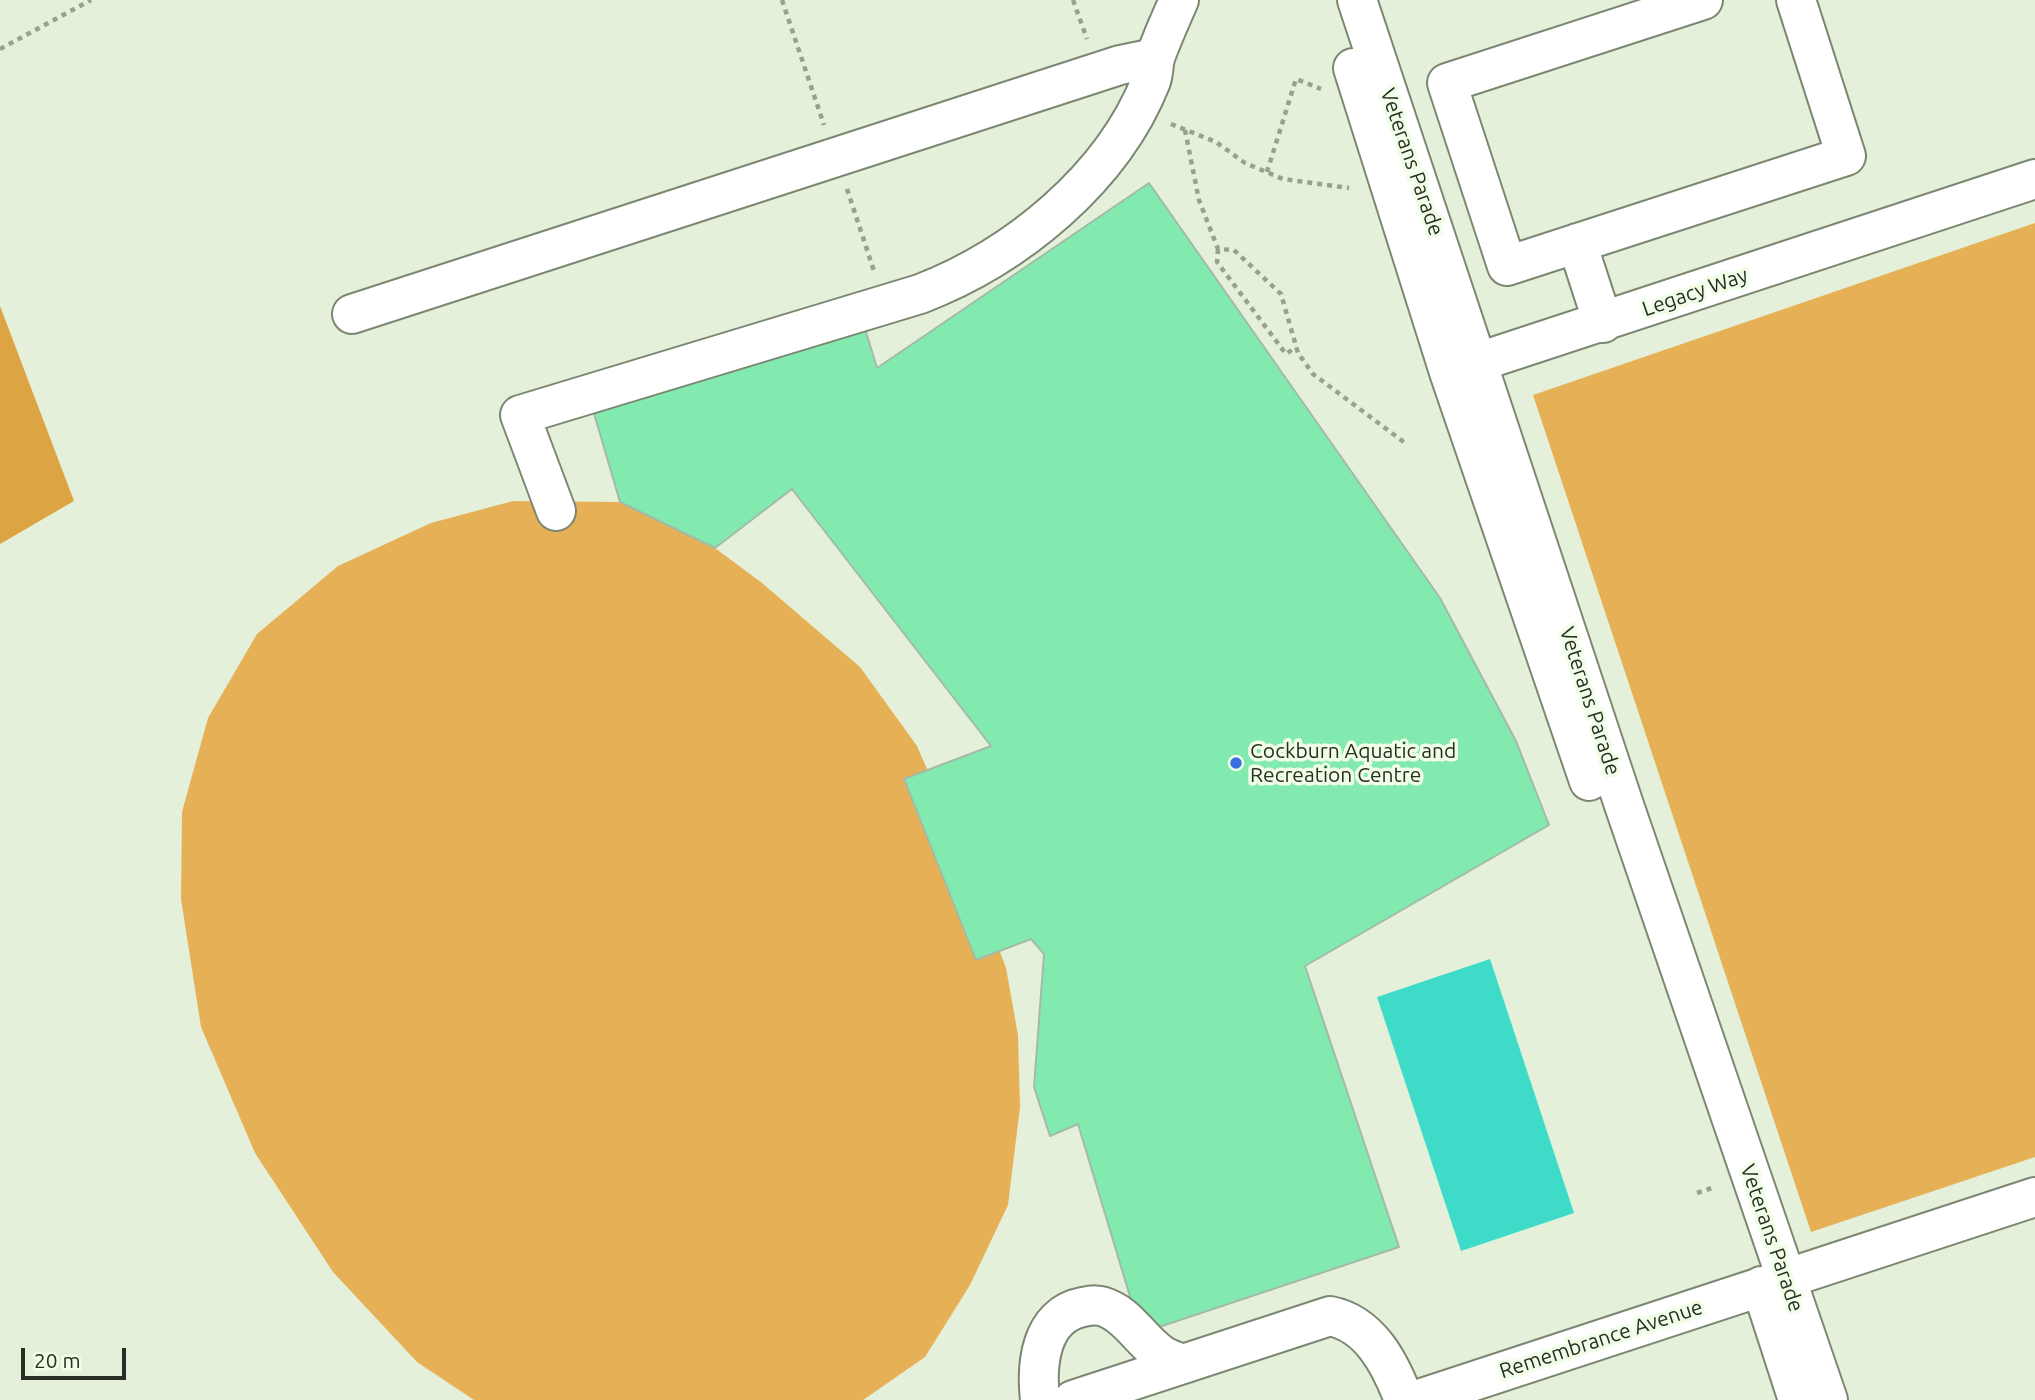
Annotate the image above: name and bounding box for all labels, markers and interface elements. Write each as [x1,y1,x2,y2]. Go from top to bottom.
street label: Veterans Parade [1375,85,1449,239]
street label: Legacy Way [1639,262,1751,322]
street label: Veterans Parade [1554,624,1626,778]
place label: Cockburn Aquatic and Recreation Centre [1250,738,1456,788]
marker: Cockburn Aquatic and Recreation Centre [1228,755,1244,771]
street label: Veterans Parade [1735,1161,1809,1315]
street label: Remembrance Avenue [1496,1294,1706,1384]
scale bar [24,1334,130,1378]
text: 20 m [34,1348,81,1372]

